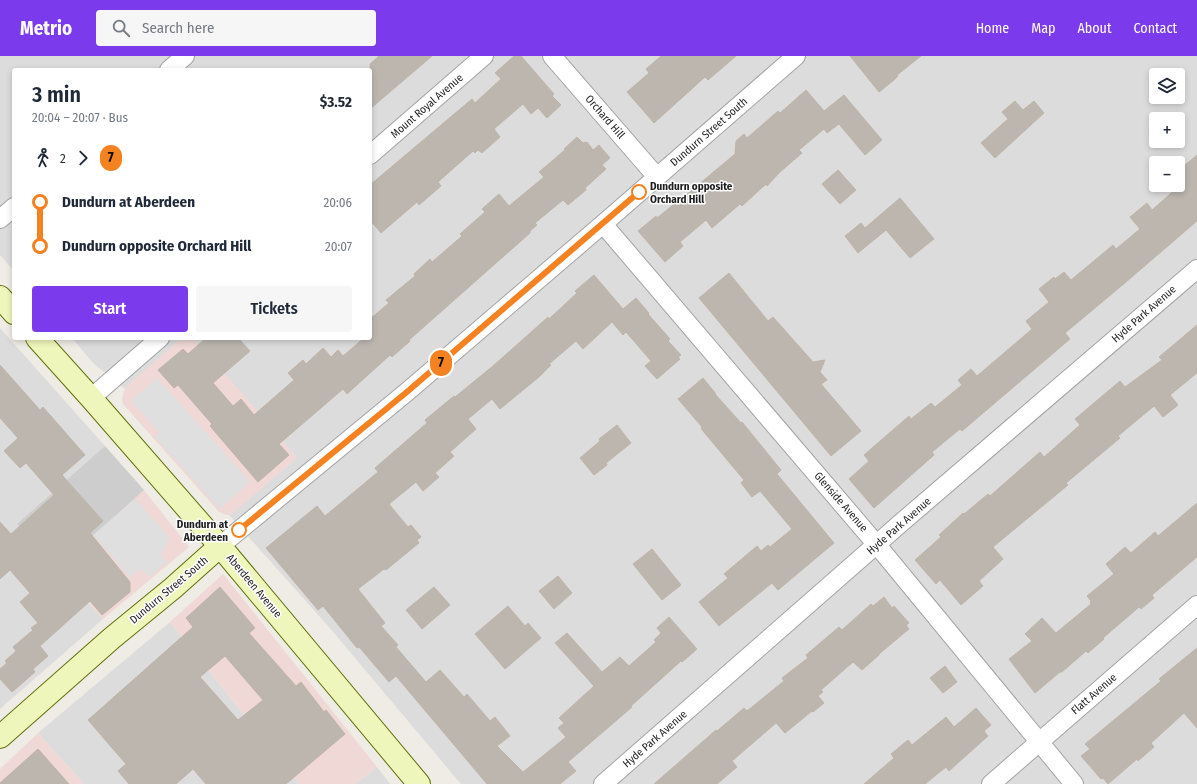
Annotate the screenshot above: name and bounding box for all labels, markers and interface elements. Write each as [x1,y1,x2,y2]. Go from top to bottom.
search box [96,10,376,46]
text: Metrio [20,17,72,40]
icon: search [110,17,132,39]
text: Search here [142,19,214,37]
text: Home [976,20,1009,37]
text: Map [1031,20,1055,37]
text: About [1077,20,1112,37]
text: Contact [1134,20,1177,37]
map controls [1149,68,1185,192]
button: layers [1149,68,1185,104]
street label: Mount Royal Avenue [388,71,466,141]
text: 3 min [32,81,81,108]
text: $3.52 [320,93,352,111]
street label: Orchard Hill [583,93,628,142]
street label: Dundurn Street South [668,95,750,169]
text: 20:04 – 20:07 · Bus [32,110,128,125]
button: + [1149,112,1185,148]
icon: walk [32,147,54,169]
icon: forward [72,147,94,169]
text: 7 [108,149,114,166]
text: 2 [60,151,66,166]
button: − [1149,156,1185,192]
place label: Dundurn opposite Orchard Hill [650,180,733,206]
marker: Dundurn opposite Orchard Hill [631,184,647,200]
text: Dundurn at Aberdeen [62,193,195,211]
text: 20:06 [324,195,352,210]
text: Dundurn opposite Orchard Hill [62,237,251,255]
text: 20:07 [325,239,352,254]
street label: Hyde Park Avenue [1109,283,1179,345]
button: Start [32,286,188,332]
button: Tickets [196,286,352,332]
line badge: 7 [428,350,454,376]
text: 7 [438,354,444,371]
street label: Glenside Avenue [812,469,870,535]
street label: Hyde Park Avenue [864,495,934,557]
place label: Dundurn at Aberdeen [177,518,228,544]
marker: Dundurn at Aberdeen [231,522,247,538]
street label: Aberdeen Avenue [224,552,284,620]
street label: Dundurn Street South [127,554,211,626]
street label: Flatt Avenue [1069,671,1119,717]
street label: Hyde Park Avenue [620,708,690,770]

